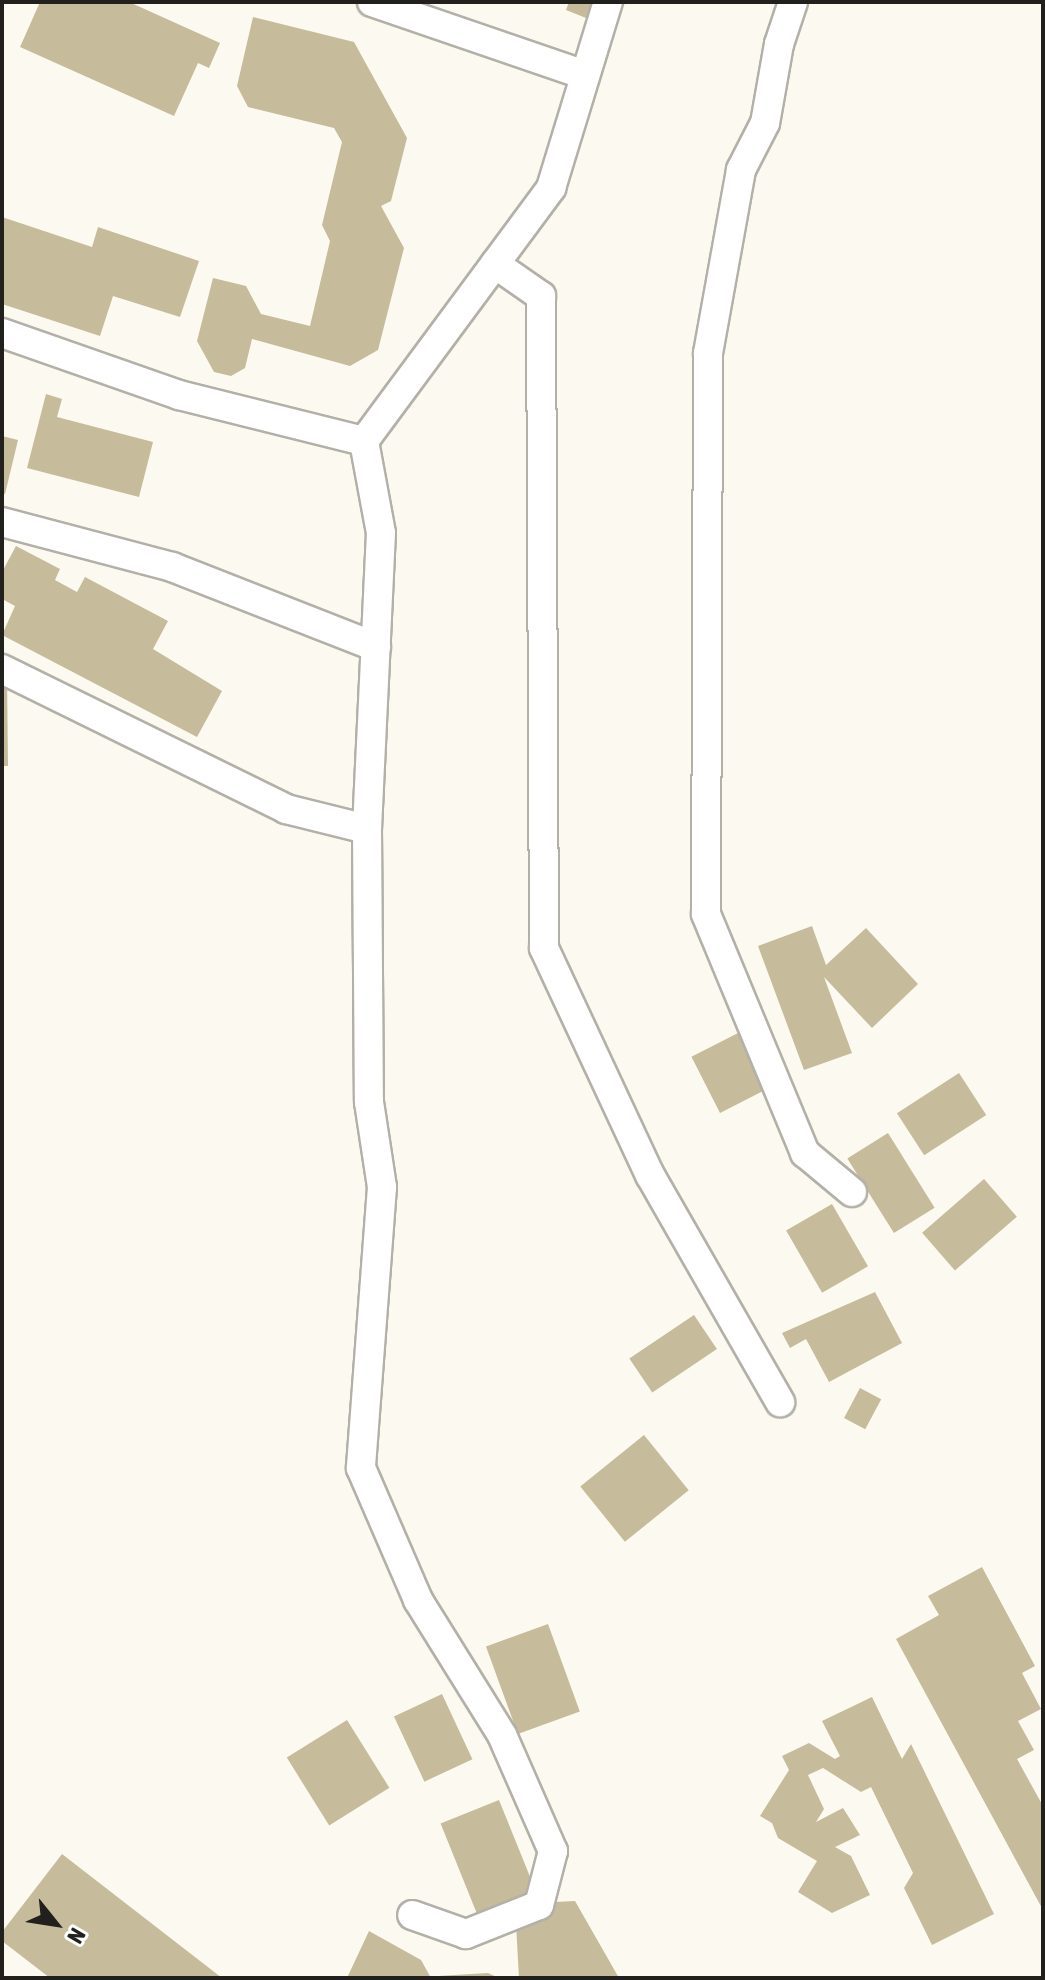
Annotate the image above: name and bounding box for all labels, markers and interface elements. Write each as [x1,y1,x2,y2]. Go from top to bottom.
north arrow [16,1884,96,1964]
text: N [62,1924,91,1948]

